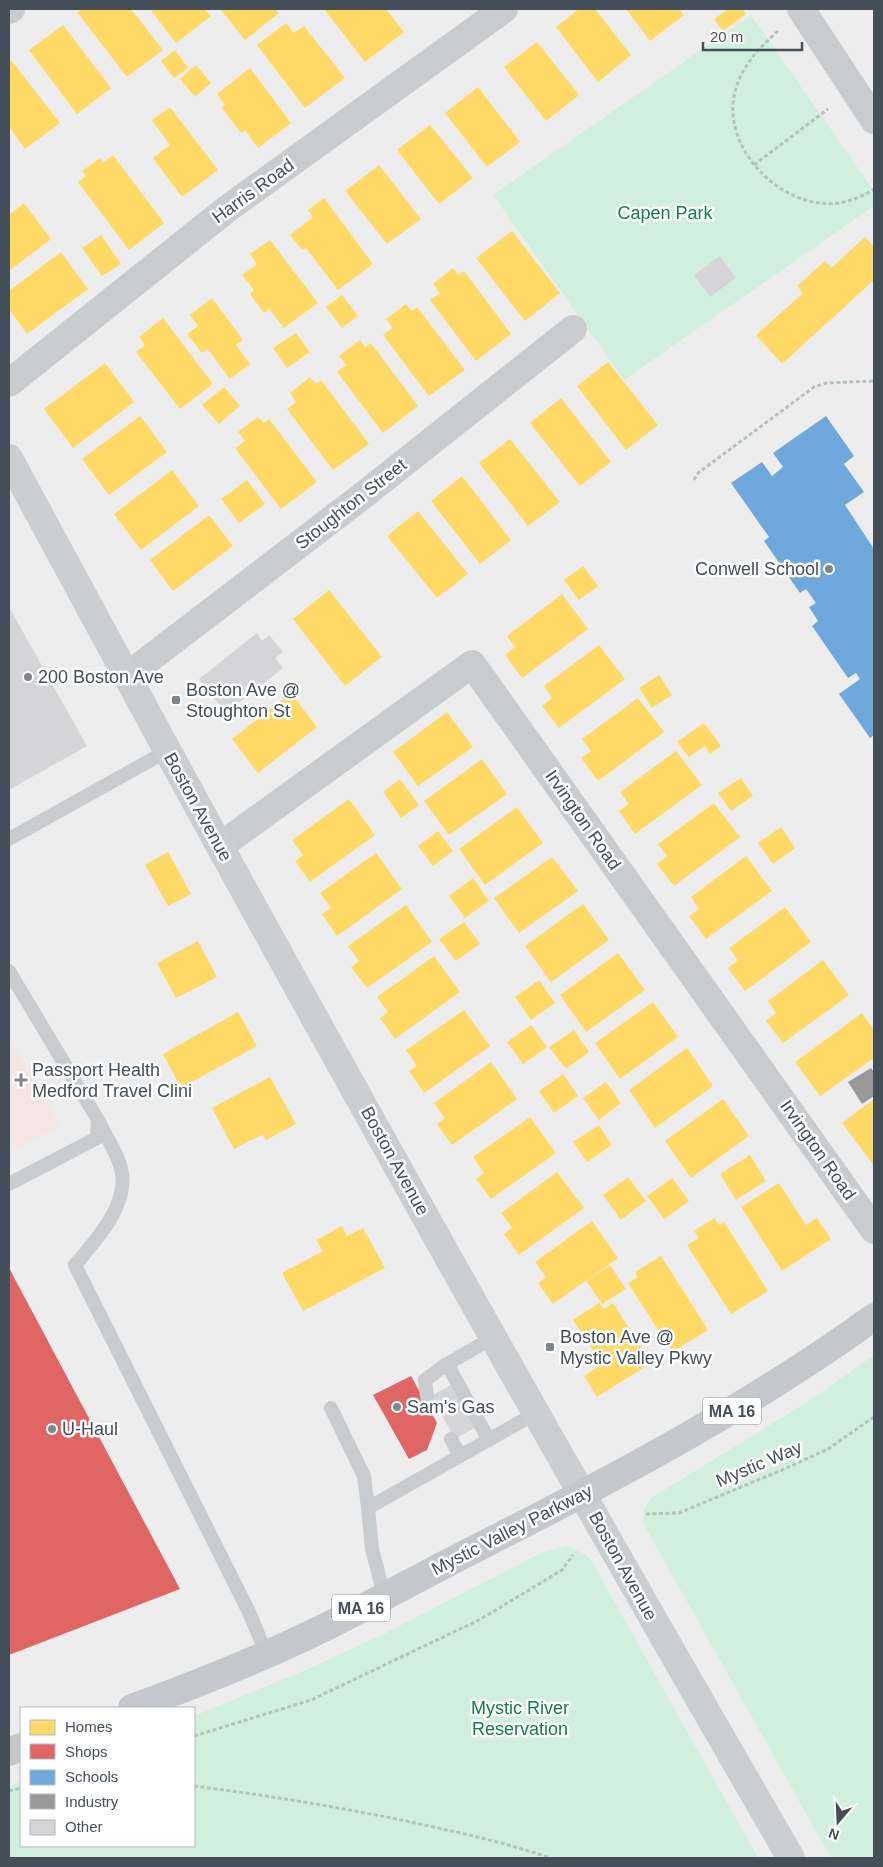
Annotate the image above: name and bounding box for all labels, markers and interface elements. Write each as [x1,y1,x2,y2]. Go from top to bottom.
scale bar [703,20,802,52]
text: 20 m [710,28,743,45]
street label: Harris Road [208,155,298,227]
park label: Capen Park [617,203,714,223]
street label: Stoughton Street [292,455,410,553]
place label: Conwell School [695,559,819,579]
marker: Conwell School [823,563,835,575]
place label: 200 Boston Ave [38,667,164,687]
marker: 200 Boston Ave [22,671,34,683]
place label: Boston Ave @ Stoughton St [186,680,300,721]
marker: Boston Ave @ Stoughton St [170,694,182,706]
street label: Boston Avenue [160,749,236,865]
street label: Irvington Road [541,766,625,874]
place label: Passport Health Medford Travel Clini [32,1060,192,1101]
marker: Passport Health Medford Travel Clini [14,1073,28,1087]
street label: Irvington Road [776,1096,860,1204]
street label: Boston Avenue [357,1103,433,1219]
place label: Boston Ave @ Mystic Valley Pkwy [560,1327,712,1368]
marker: Boston Ave @ Mystic Valley Pkwy [544,1341,556,1353]
place label: Sam's Gas [407,1397,494,1417]
road number: MA 16 [703,1398,761,1424]
marker: Sam's Gas [391,1401,403,1413]
place label: U-Haul [62,1419,118,1439]
marker: U-Haul [46,1423,58,1435]
street label: Mystic Way [713,1437,805,1491]
street label: Mystic Valley Parkway [428,1481,596,1579]
street label: Boston Avenue [585,1508,661,1624]
road number: MA 16 [332,1595,390,1622]
park label: Mystic River Reservation [471,1698,569,1739]
legend [20,1707,195,1847]
text: Homes [65,1718,113,1735]
text: Shops [65,1743,108,1760]
text: Schools [65,1768,118,1785]
text: Industry [65,1793,119,1810]
north arrow [813,1797,863,1847]
text: Other [65,1818,103,1835]
text: N [826,1825,841,1844]

